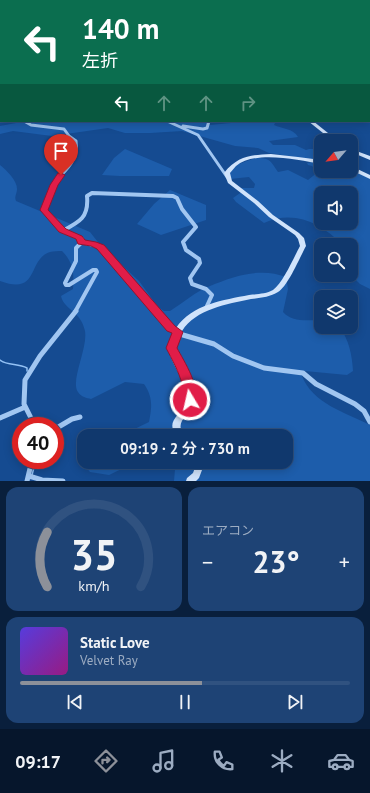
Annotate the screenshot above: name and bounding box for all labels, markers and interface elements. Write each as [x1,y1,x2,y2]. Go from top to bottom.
text: 140 m [82,10,159,47]
icon: left [16,16,68,68]
text: 左折 [82,49,118,72]
icon: left [111,92,133,114]
icon: ahead [153,92,175,114]
icon: ahead [195,92,217,114]
icon: right [237,92,259,114]
pin [44,134,78,175]
north arrow [314,134,358,178]
map controls [314,134,358,334]
icon: arrive [50,140,72,162]
button: sound [314,186,358,230]
button: search [314,238,358,282]
button: layers [314,290,358,334]
position arrow [169,379,211,421]
speed limit sign: 40 [12,417,64,469]
text: 09:19 · 2 分 · 730 m [120,439,250,458]
text: エアコン [202,522,254,539]
text: 35 [70,528,118,581]
text: 23° [252,542,300,581]
text: − [202,548,213,576]
text: + [339,548,350,576]
text: km/h [78,576,110,595]
text: Static Love [80,633,150,652]
text: Velvet Ray [80,652,138,669]
icon: previous [64,691,86,713]
icon: pause [174,691,196,713]
icon: next [284,691,306,713]
icon: directions [92,747,120,775]
icon: music [150,747,178,775]
icon: phone [209,747,237,775]
icon: climate [268,747,296,775]
icon: car [327,747,355,775]
text: 09:17 [15,750,61,773]

